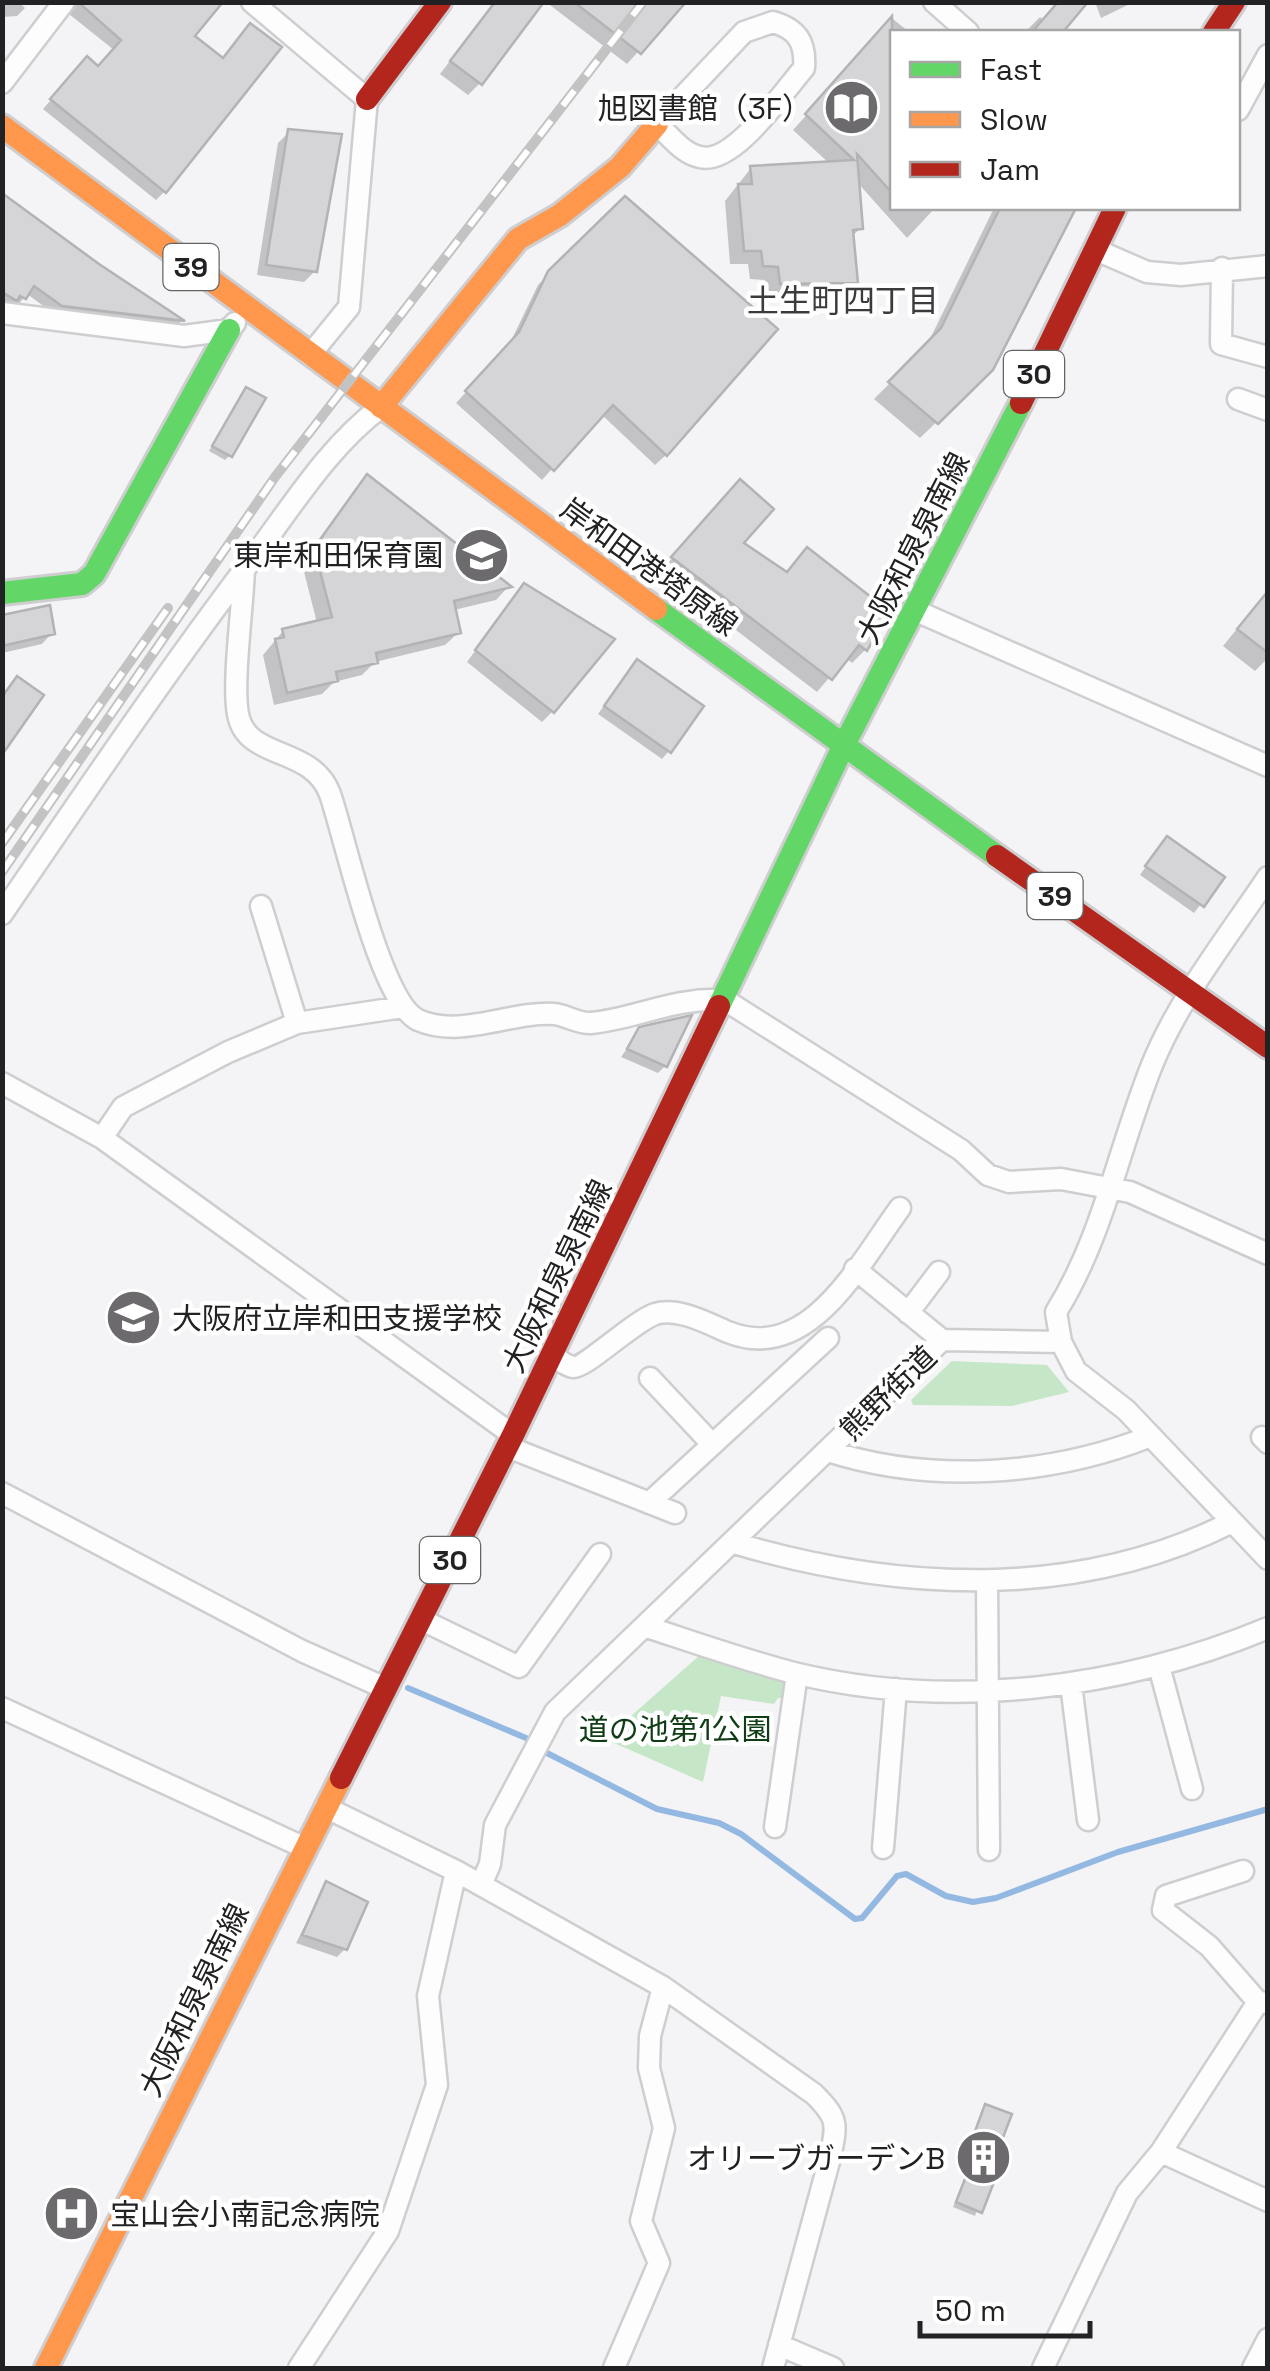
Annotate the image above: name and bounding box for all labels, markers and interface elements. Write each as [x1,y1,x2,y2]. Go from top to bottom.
legend [890,30,1240,210]
text: Fast [980,50,1042,89]
library icon: 旭図書館（3F） [821,78,881,138]
place label: 旭図書館（3F） [598,89,812,128]
text: Slow [980,100,1048,139]
text: Jam [980,150,1040,189]
road number: 39 [164,244,218,290]
district label: 土生町四丁目 [747,281,939,321]
road number: 30 [1004,351,1064,397]
street label: 大阪和泉泉南線 [848,446,978,650]
street label: 岸和田港塔原線 [553,490,745,644]
school or university icon: 東岸和田保育園 [452,525,512,585]
place label: 東岸和田保育園 [233,536,443,575]
road number: 39 [1028,873,1082,919]
street label: 大阪和泉泉南線 [493,1173,621,1379]
school or university icon: 大阪府立岸和田支援学校 [103,1288,163,1348]
place label: 大阪府立岸和田支援学校 [172,1299,502,1338]
street label: 熊野街道 [831,1337,945,1449]
road number: 30 [420,1537,480,1583]
park label: 道の池第1公園 [579,1710,771,1749]
street label: 大阪和泉泉南線 [130,1897,258,2103]
building icon: オリーブガーデンB [954,2128,1014,2188]
place label: オリーブガーデンB [687,2139,945,2178]
hospital icon: 宝山会小南記念病院 [41,2184,101,2244]
place label: 宝山会小南記念病院 [110,2195,380,2234]
scale bar [920,2276,1090,2338]
text: 50 m [935,2291,1006,2330]

